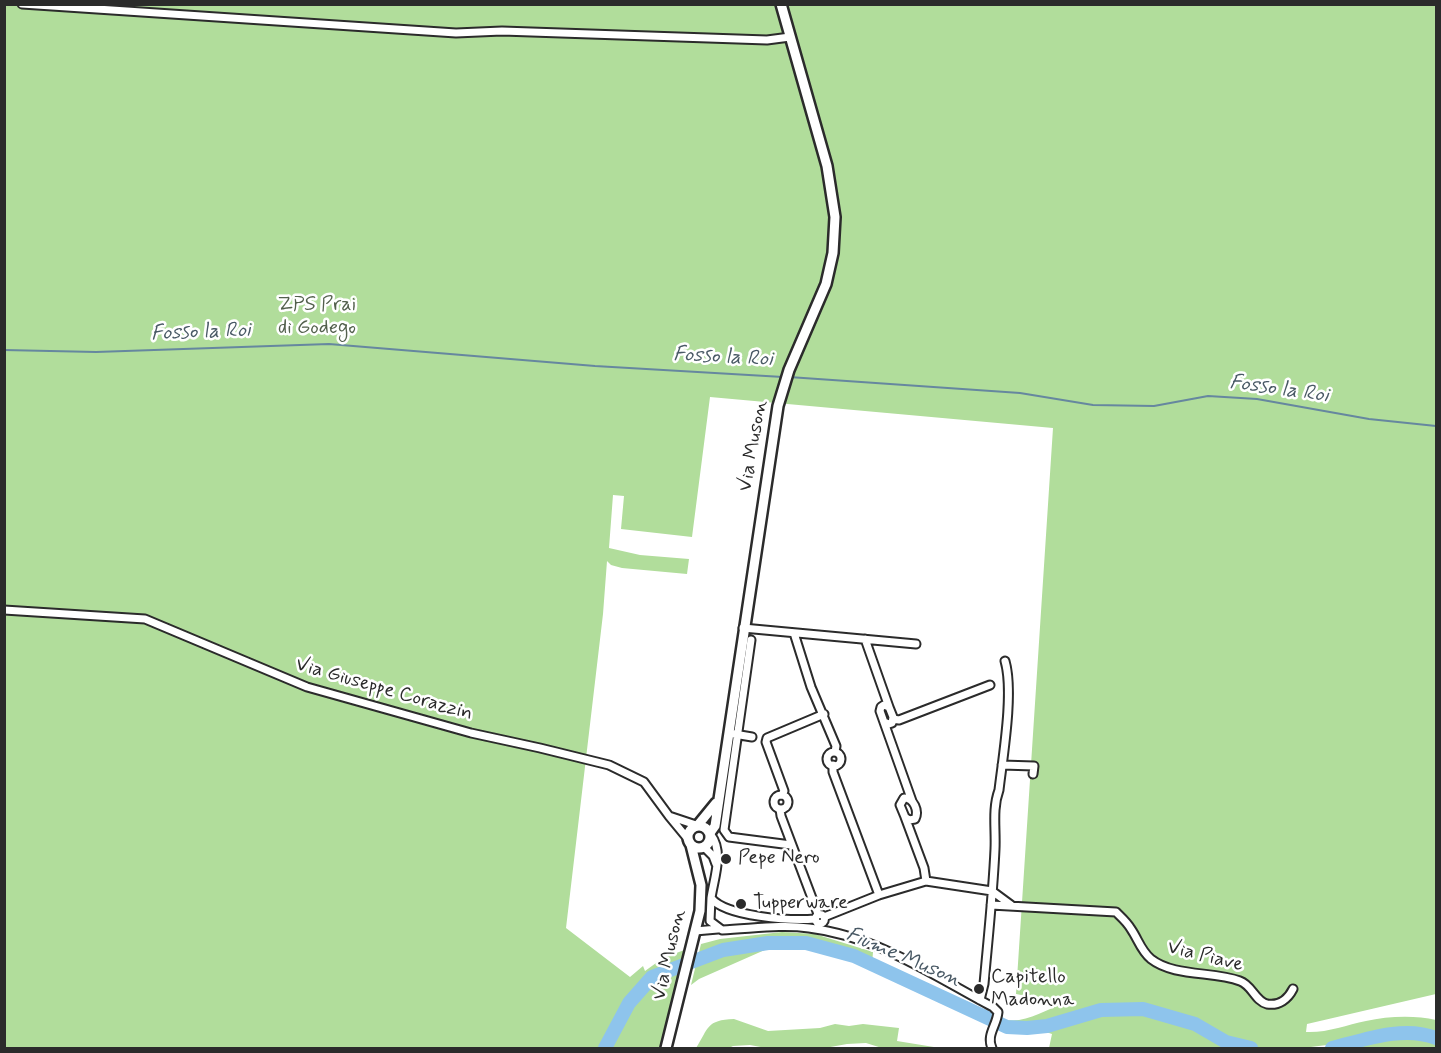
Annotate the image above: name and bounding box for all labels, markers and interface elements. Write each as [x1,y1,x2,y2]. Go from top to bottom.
park label: ZPS Prai di Godego [278,294,356,341]
water label: Fosso la Roi [151,319,251,347]
water label: Fosso la Roi [673,343,773,373]
water label: Fosso la Roi [1228,371,1330,409]
street label: Via Muson [734,398,774,494]
street label: Via Giuseppe Corazzin [293,653,475,727]
place label: Pepe Nero [738,847,820,871]
marker: Pepe Nero [719,852,733,866]
place label: Tupperware [753,892,848,916]
marker: Tupperware [734,897,748,911]
street label: Via Muson [648,907,692,1003]
water label: Fiume Muson [842,923,964,993]
street label: Via Piave [1165,936,1245,978]
place label: Capitello Madonna [991,966,1074,1013]
marker: Capitello Madonna [972,982,986,996]

